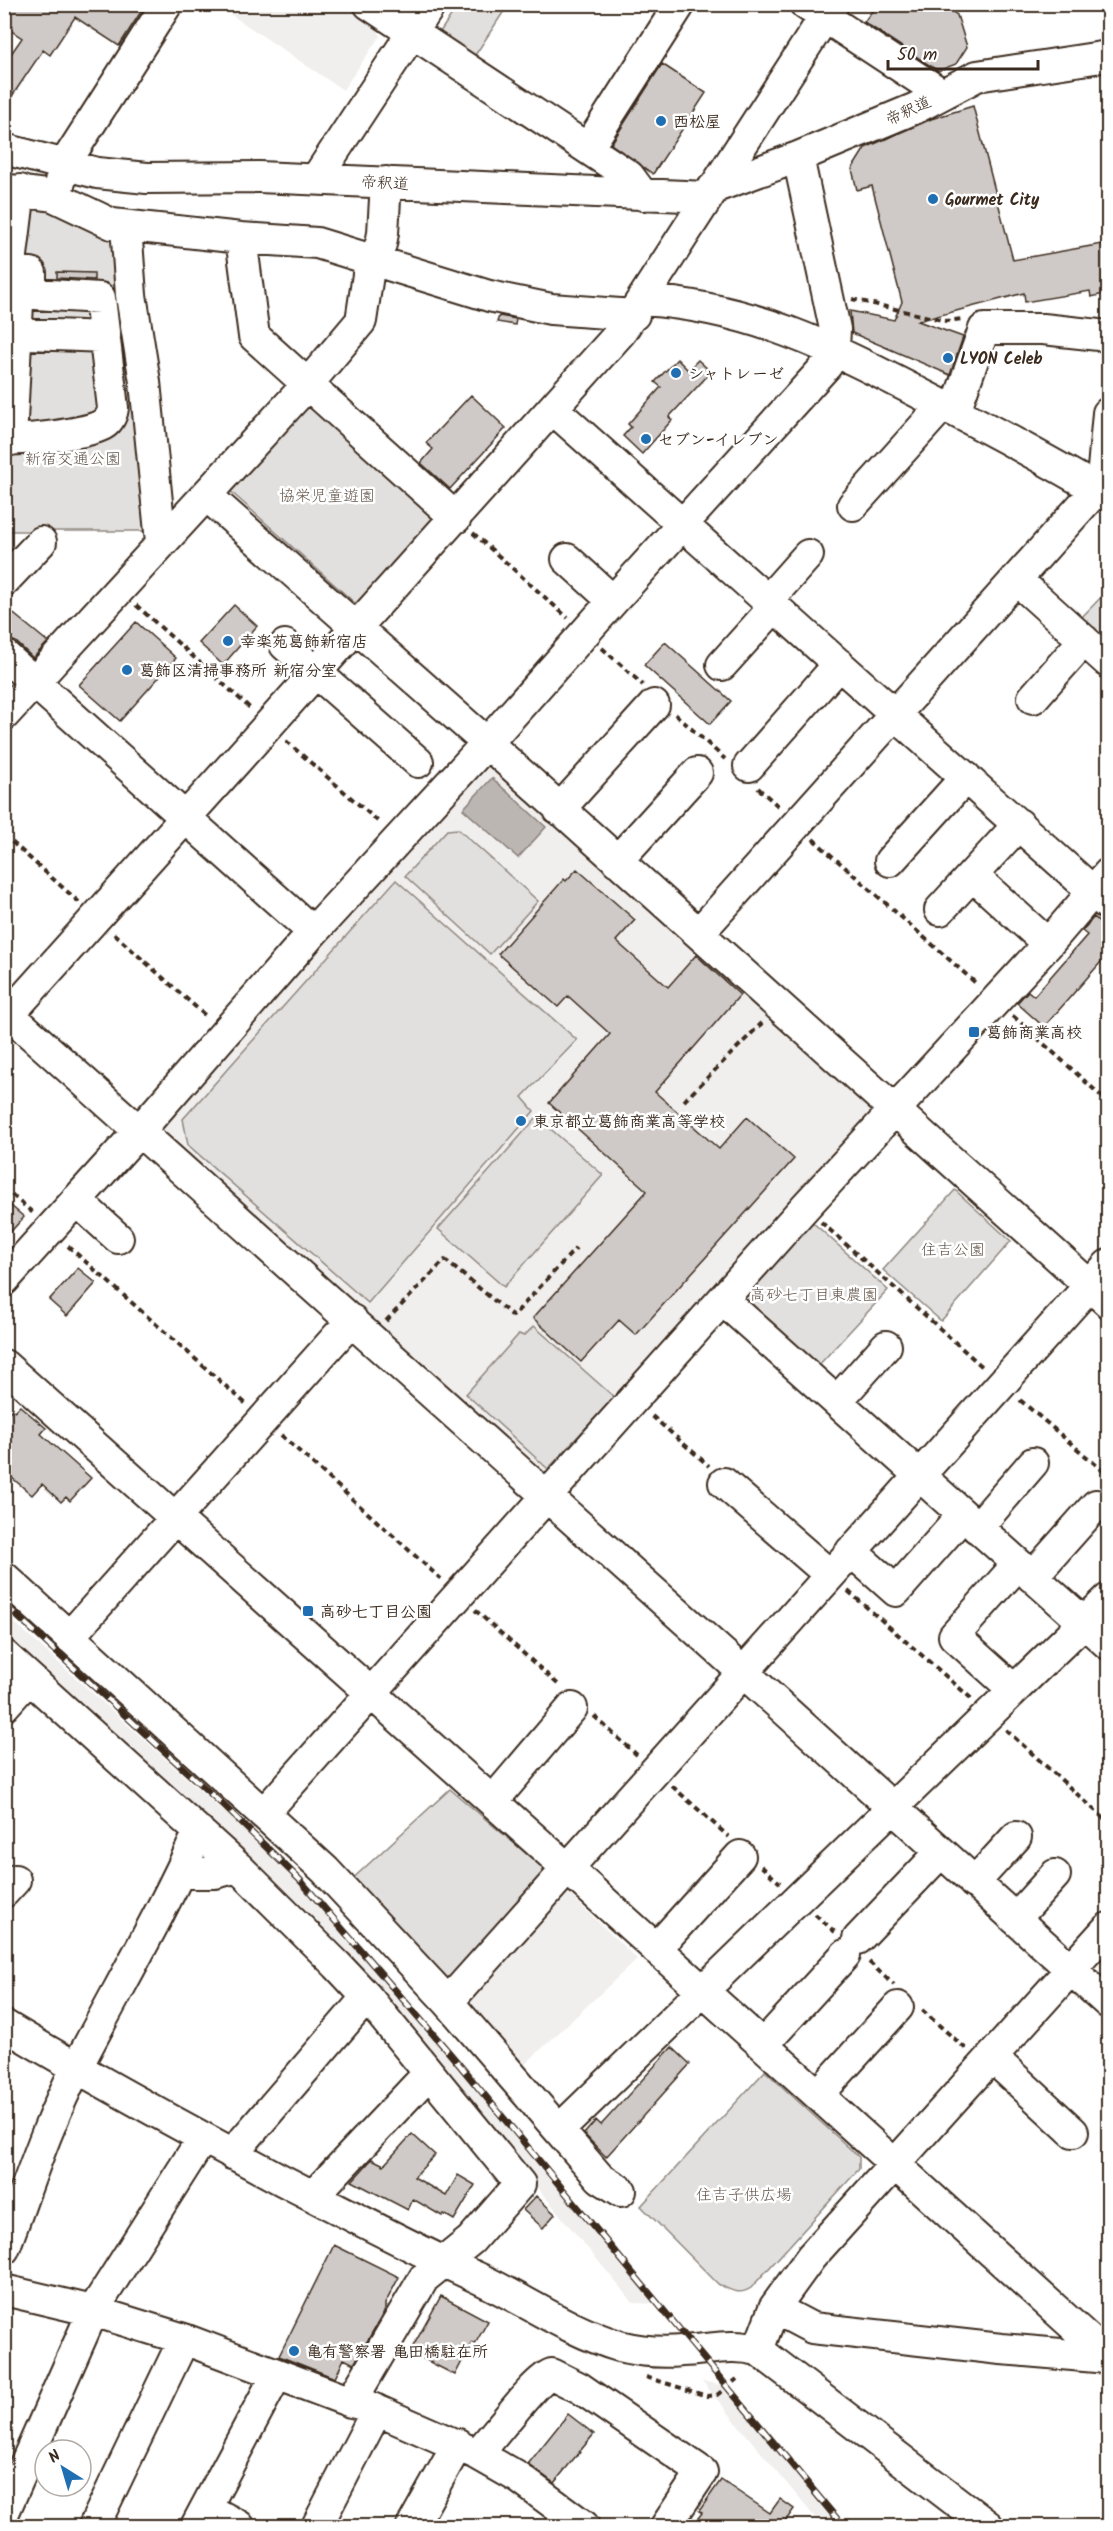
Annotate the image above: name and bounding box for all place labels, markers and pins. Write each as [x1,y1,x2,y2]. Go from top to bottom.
place label: 西松屋 [673,110,721,135]
marker: 西松屋 [654,114,668,128]
place label: Gourmet City [945,188,1040,213]
marker: Gourmet City [926,192,940,206]
place label: LYON Celeb [960,347,1043,372]
marker: LYON Celeb [941,351,955,365]
place label: シャトレーゼ [688,362,784,387]
marker: シャトレーゼ [669,366,683,380]
place label: セブン-イレブン [658,428,779,453]
marker: セブン-イレブン [639,432,653,446]
place label: 幸楽苑葛飾新宿店 [240,630,368,655]
marker: 幸楽苑葛飾新宿店 [221,634,235,648]
place label: 葛飾区清掃事務所 新宿分室 [139,659,337,684]
marker: 葛飾区清掃事務所 新宿分室 [120,663,134,677]
place label: 葛飾商業高校 [986,1021,1082,1046]
marker: 葛飾商業高校 [967,1025,981,1039]
place label: 東京都立葛飾商業高等学校 [533,1110,725,1135]
marker: 東京都立葛飾商業高等学校 [514,1114,528,1128]
place label: 高砂七丁目公園 [320,1600,432,1625]
marker: 高砂七丁目公園 [301,1604,315,1618]
place label: 亀有警察署 亀田橋駐在所 [306,2340,488,2365]
marker: 亀有警察署 亀田橋駐在所 [287,2344,301,2358]

